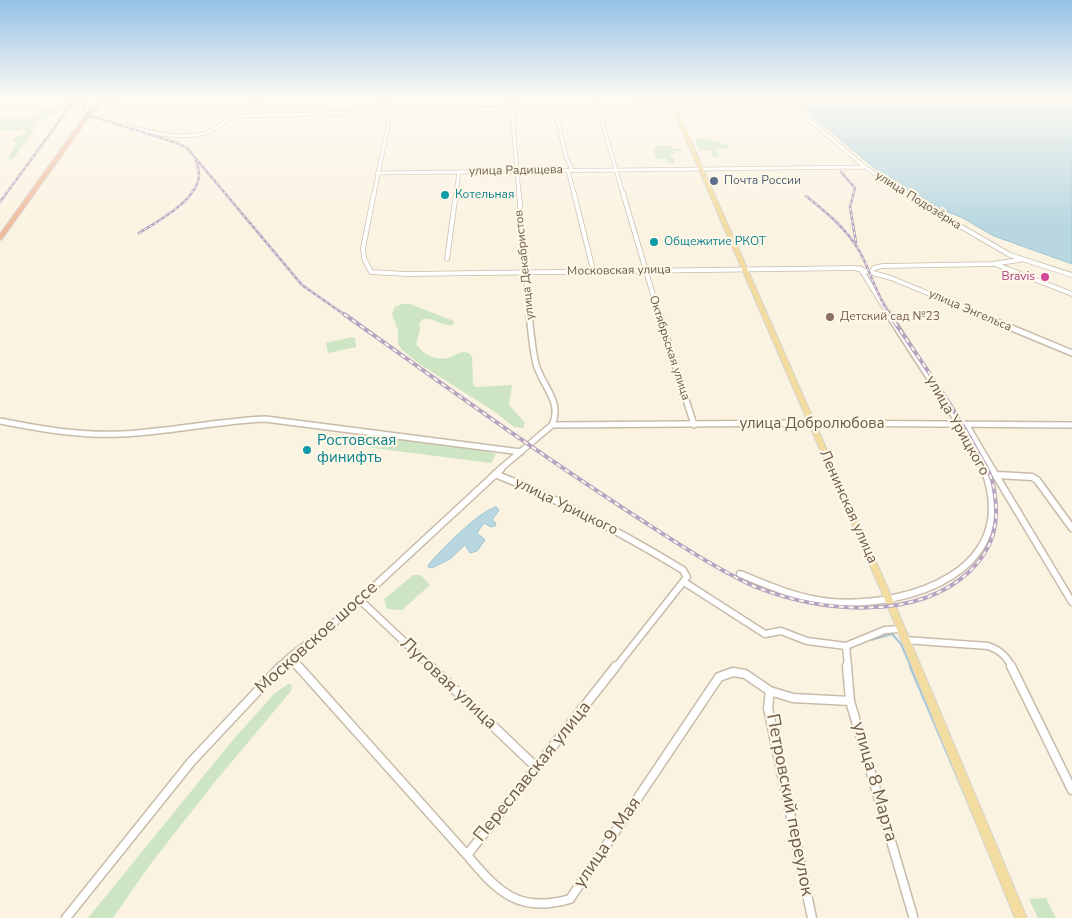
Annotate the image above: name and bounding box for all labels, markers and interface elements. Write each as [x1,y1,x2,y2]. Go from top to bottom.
street label: улица Радищева [469,163,563,179]
street label: улица Подозёрка [872,169,964,233]
place label: Почта России [724,174,801,188]
marker: Почта России [708,175,720,187]
place label: Котельная [455,188,515,202]
marker: Котельная [439,189,451,201]
street label: улица Декабристов [512,209,538,321]
place label: Общежитие РКОТ [664,235,766,249]
marker: Общежитие РКОТ [648,236,660,248]
street label: Московская улица [567,263,671,279]
place label: Bravis [1002,270,1035,284]
marker: Bravis [1039,271,1051,283]
street label: улица Энгельса [926,287,1014,335]
street label: Октябрьская улица [645,294,693,402]
place label: Детский сад №23 [840,310,940,324]
marker: Детский сад №23 [824,311,836,323]
street label: улица Урицкого [921,373,993,479]
street label: улица Добролюбова [740,415,884,433]
place label: Ростовская финифть [317,432,396,467]
marker: Ростовская финифть [301,444,313,456]
street label: Ленинская улица [815,447,881,567]
street label: улица Урицкого [511,474,621,540]
street label: Московское шоссе [251,577,383,699]
street label: Луговая улица [395,634,501,734]
street label: Переславская улица [470,697,596,847]
street label: Петровский переулок [761,712,817,898]
street label: улица 8 Марта [847,720,901,844]
street label: улица 9 Мая [570,793,646,893]

